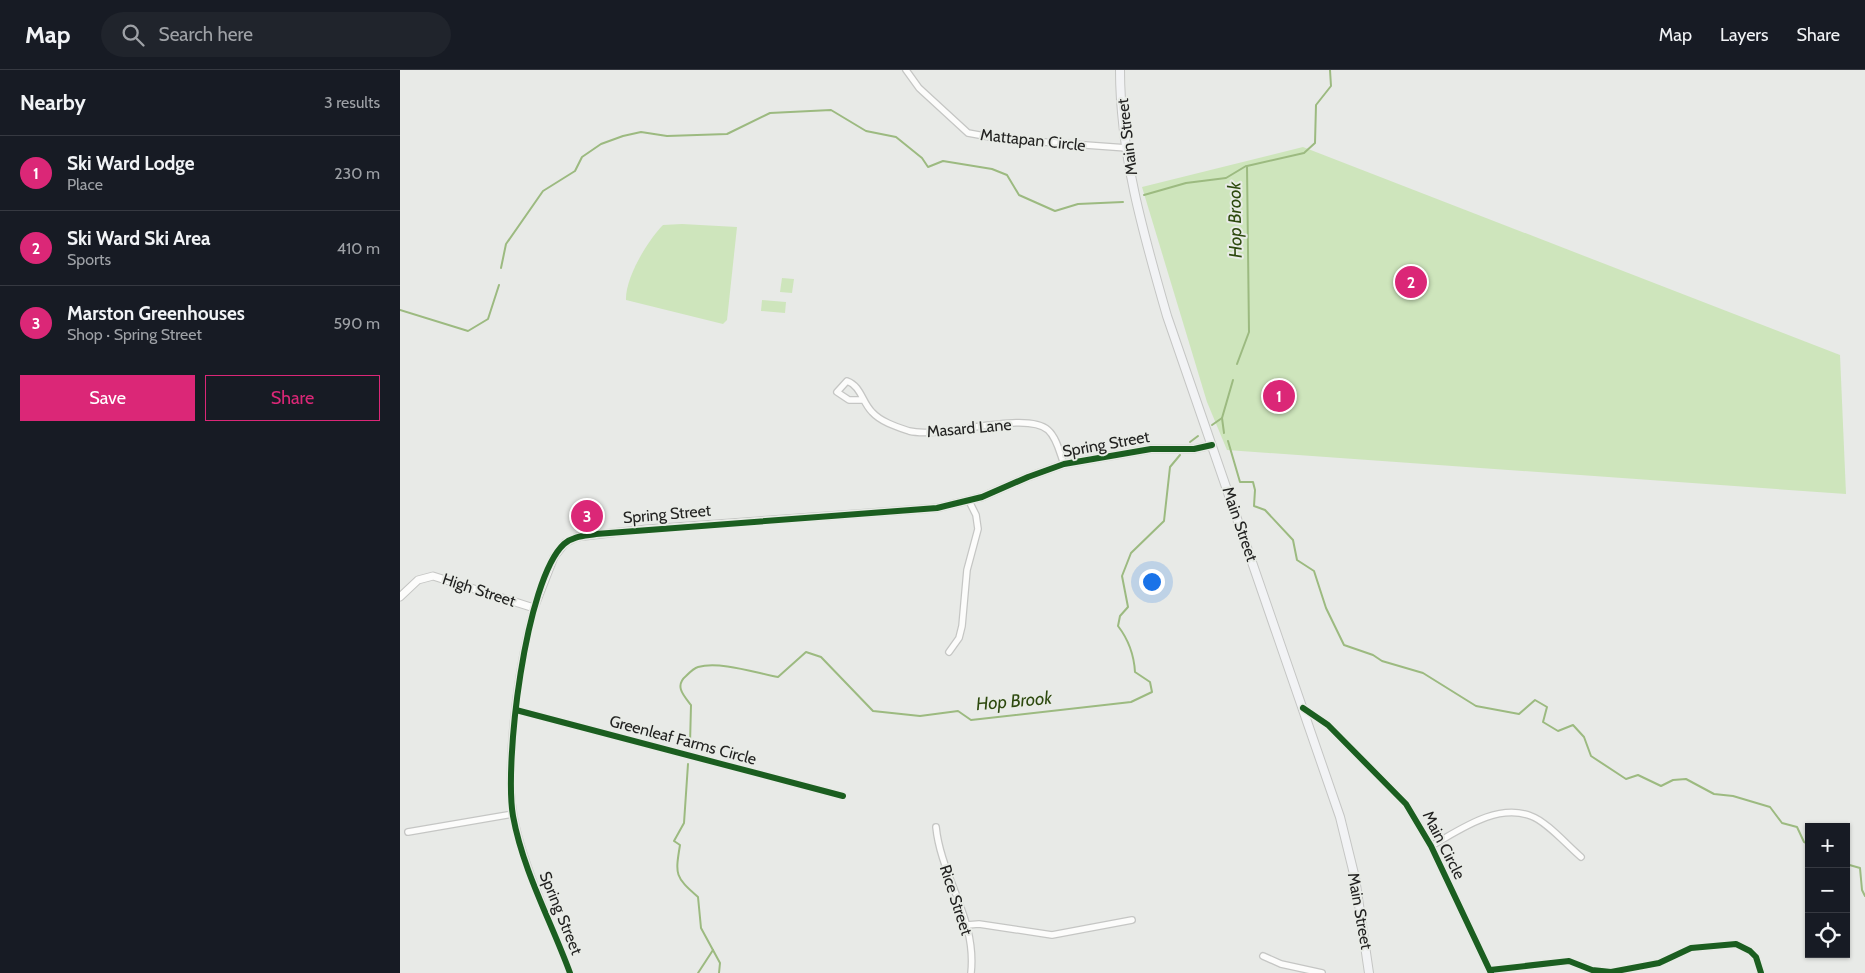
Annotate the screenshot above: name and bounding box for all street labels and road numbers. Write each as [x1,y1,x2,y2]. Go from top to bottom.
street label: Main Street [1113,97,1141,177]
street label: Mattapan Circle [979,125,1087,155]
street label: Masard Lane [926,415,1012,441]
street label: Spring Street [1061,427,1152,461]
street label: Main Street [1218,484,1262,564]
street label: Spring Street [622,501,712,527]
street label: High Street [440,569,519,611]
street label: Greenleaf Farms Circle [607,711,759,769]
street label: Main Circle [1419,808,1469,882]
street label: Rice Street [936,862,976,938]
street label: Spring Street [536,869,587,958]
street label: Main Street [1344,871,1376,951]

